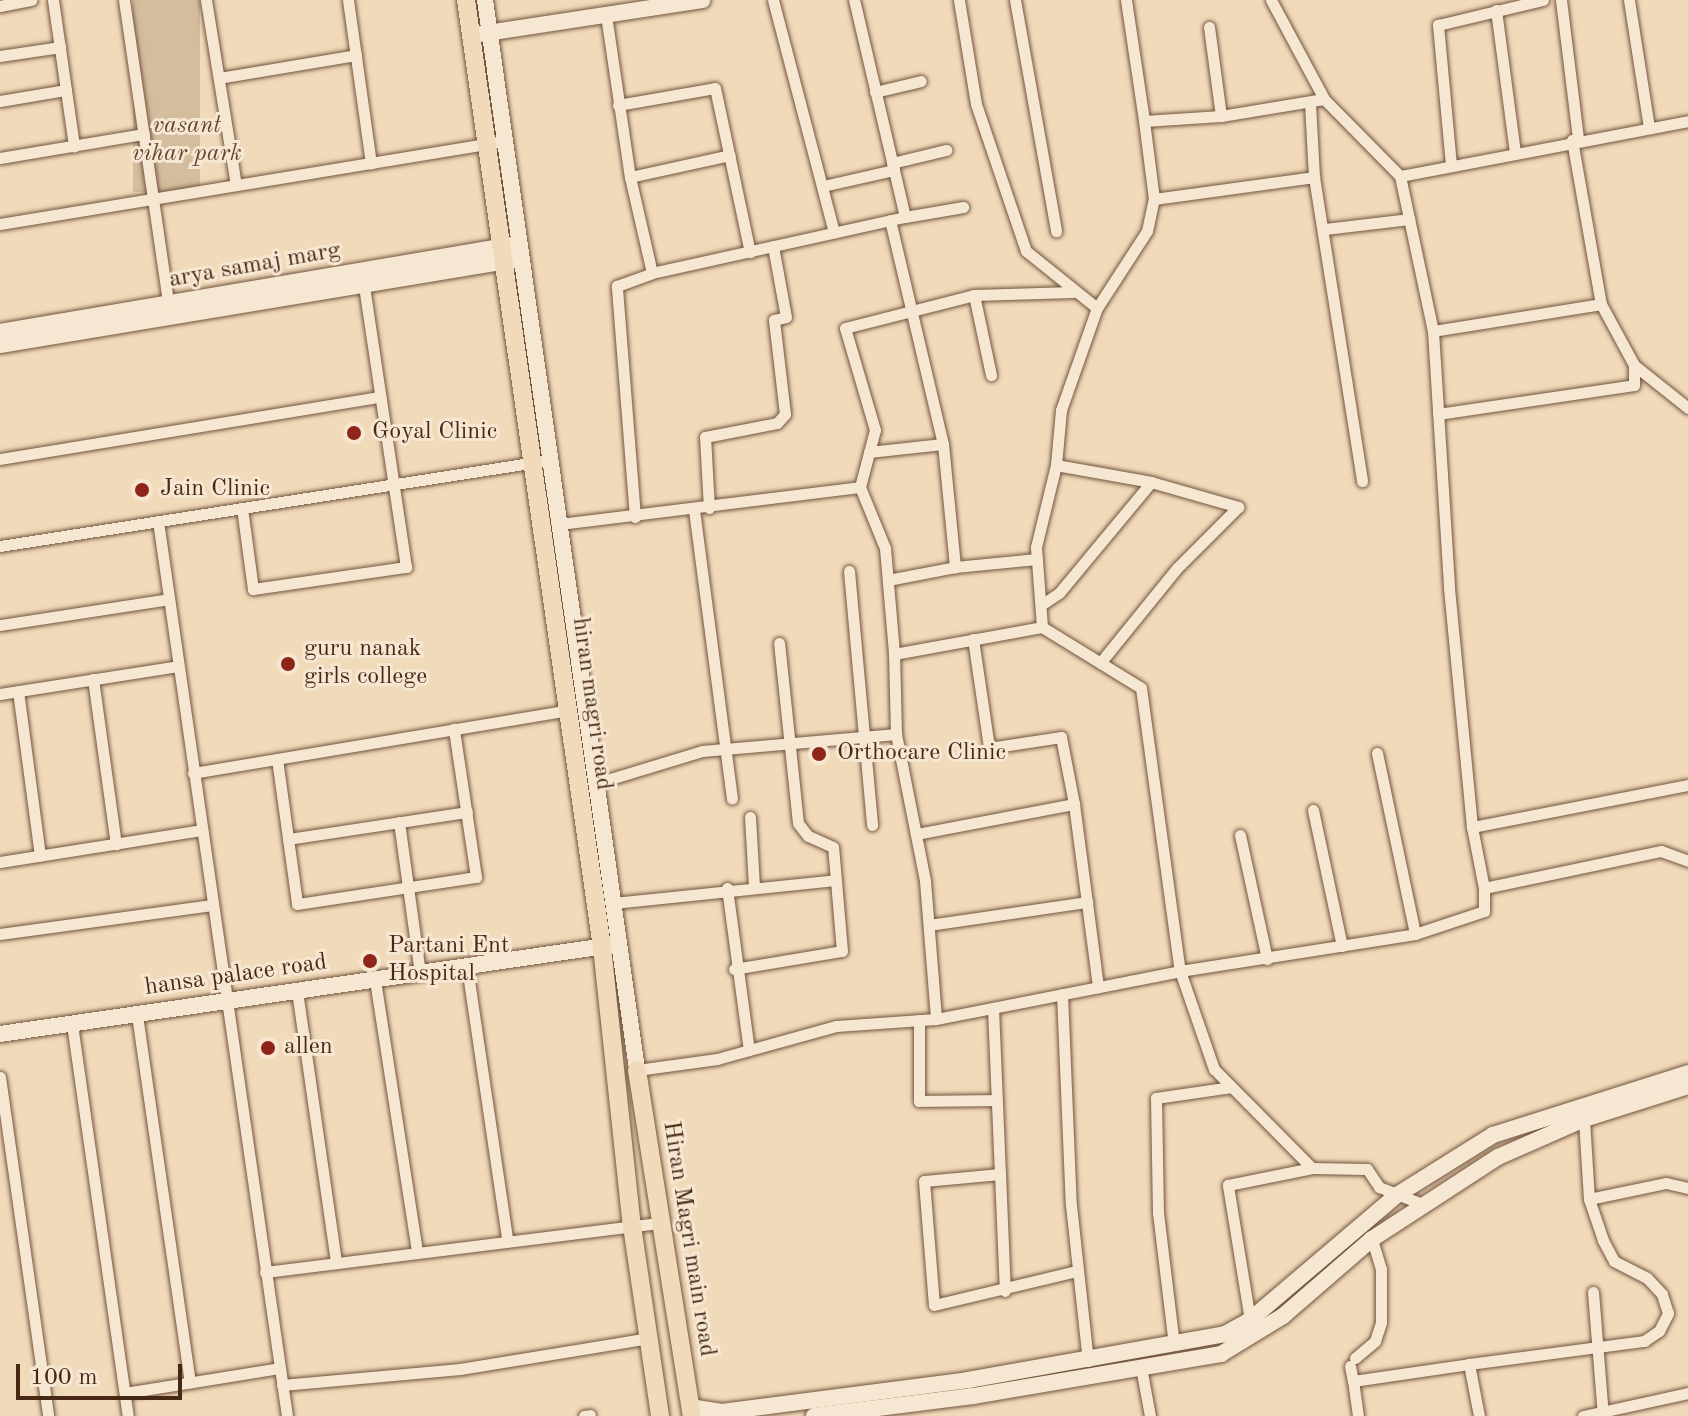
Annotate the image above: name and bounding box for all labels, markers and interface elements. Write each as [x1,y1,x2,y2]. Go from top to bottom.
park label: vasant vihar park [132,113,242,169]
street label: arya samaj marg [167,237,343,295]
place label: Goyal Clinic [372,419,497,447]
marker: Goyal Clinic [343,422,365,444]
place label: Jain Clinic [160,476,270,504]
marker: Jain Clinic [131,479,153,501]
street label: hiran magri road [565,616,617,792]
place label: guru nanak girls college [304,636,427,692]
marker: guru nanak girls college [279,655,297,673]
place label: Orthocare Clinic [837,740,1006,768]
marker: Orthocare Clinic [808,743,830,765]
place label: Partani Ent Hospital [388,933,509,989]
street label: hansa palace road [143,949,329,1003]
marker: Partani Ent Hospital [359,950,381,972]
place label: allen [284,1034,333,1062]
marker: allen [259,1039,277,1057]
street label: Hiran Magri main road [655,1119,721,1359]
scale bar [20,1348,186,1398]
text: 100 m [30,1366,98,1390]

